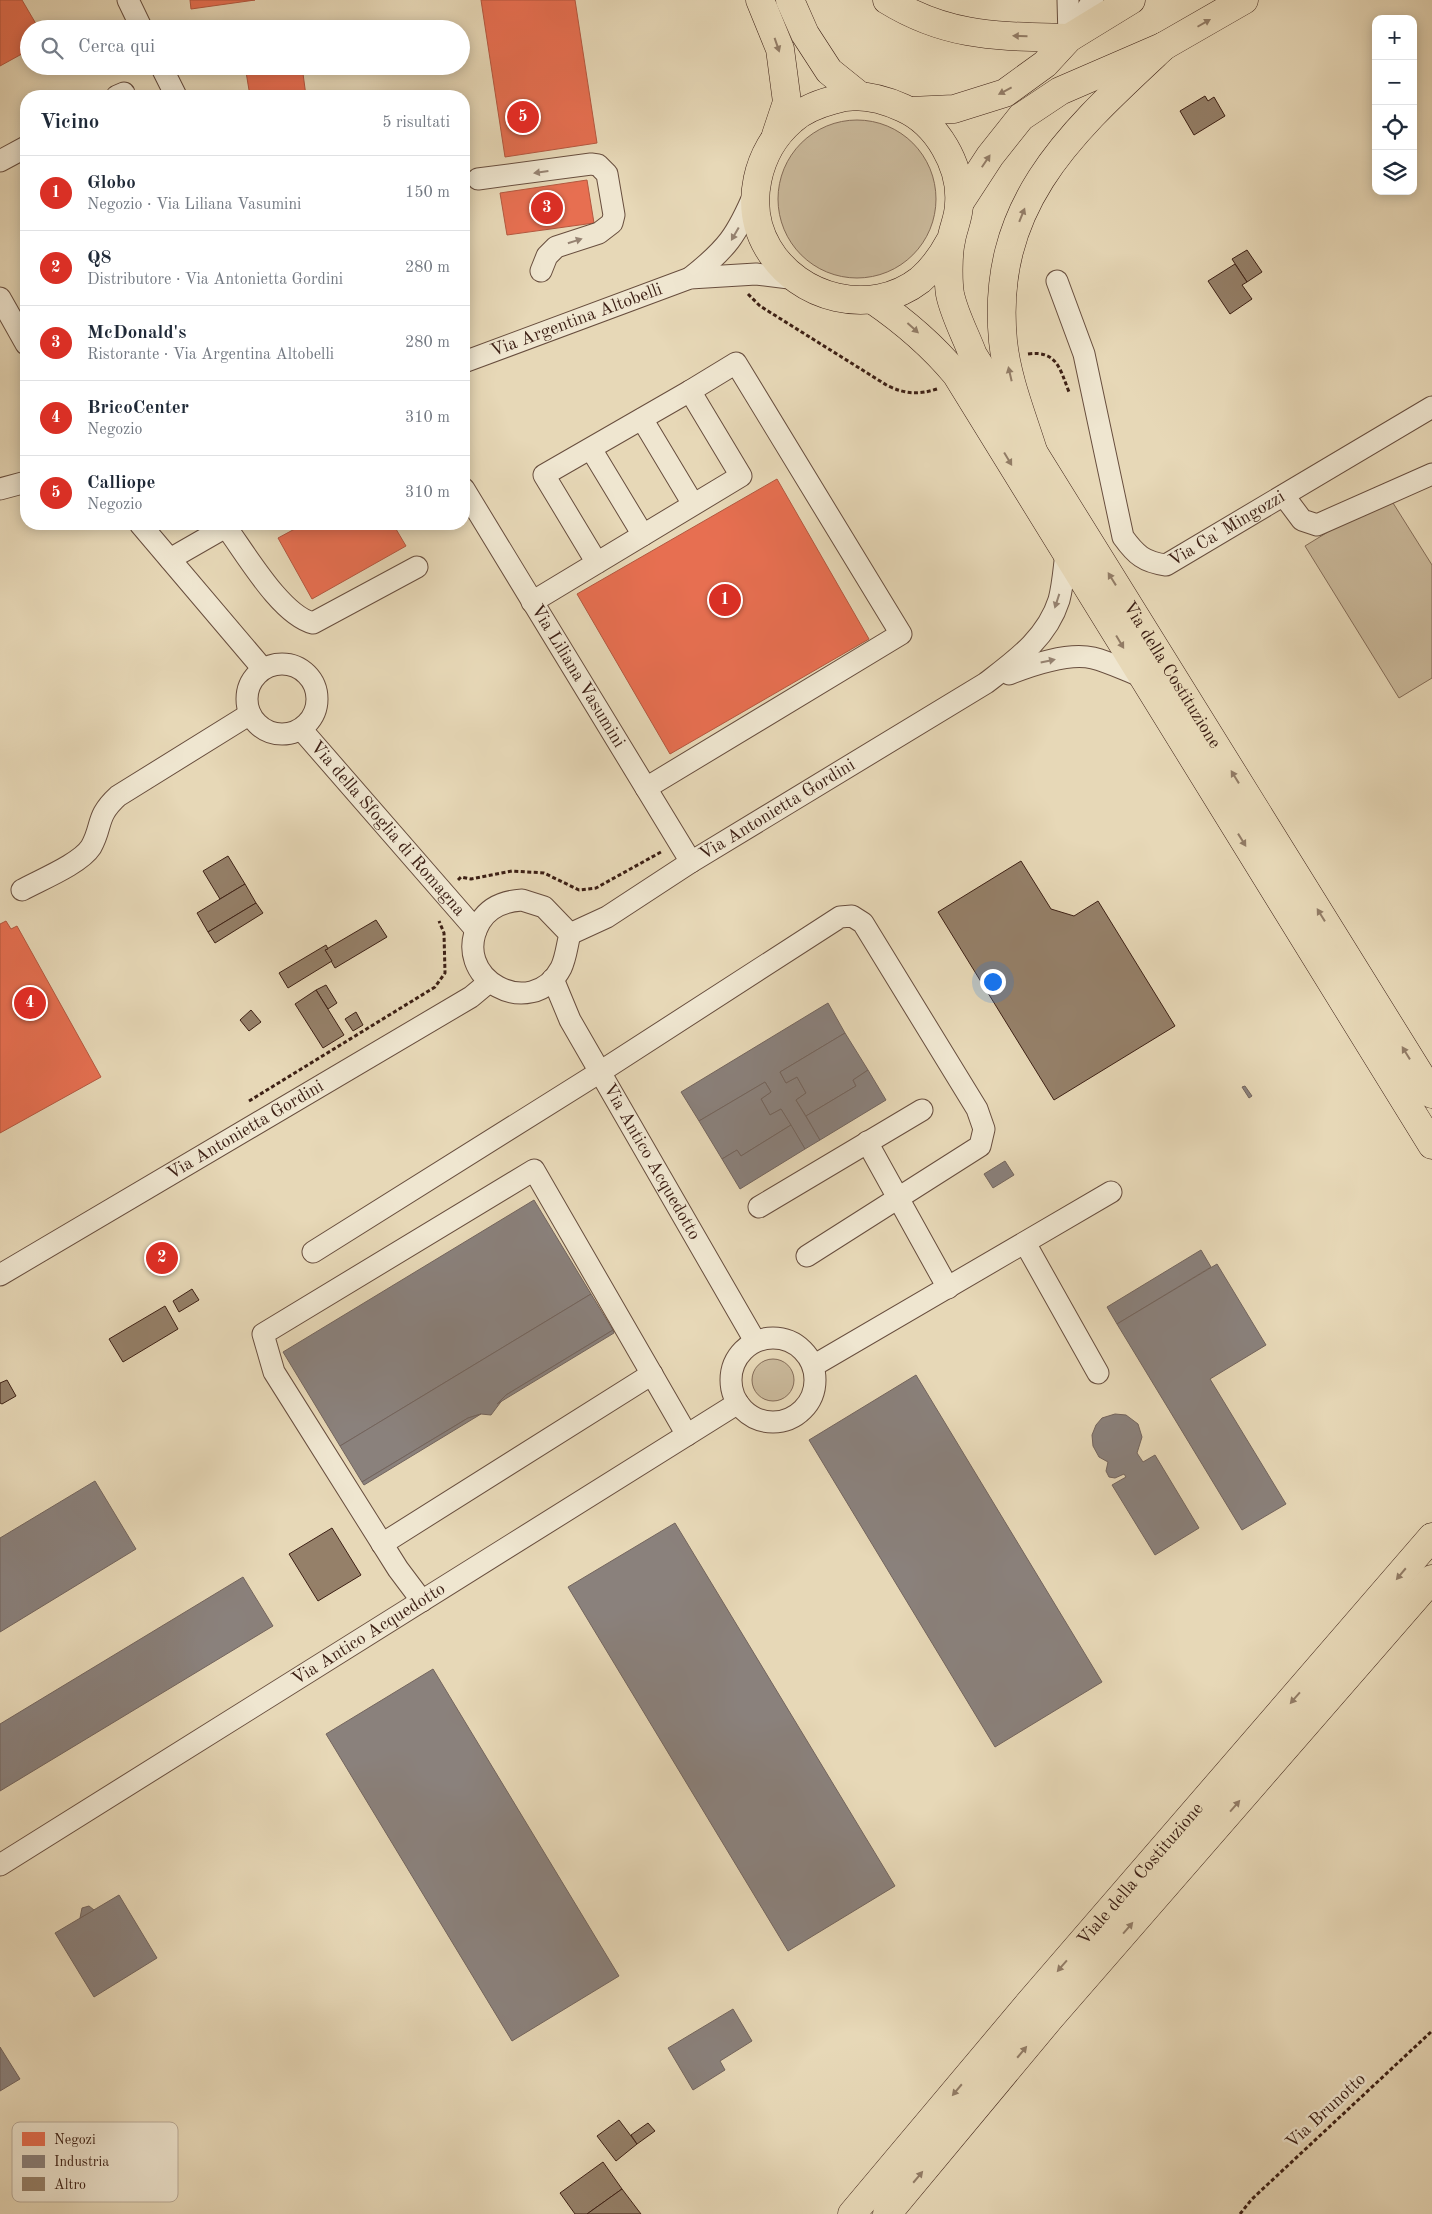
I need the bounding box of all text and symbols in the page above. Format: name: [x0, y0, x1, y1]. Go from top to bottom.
map controls: [1372, 15, 1417, 195]
button: +: [1372, 15, 1417, 60]
one-way arrow: [1197, 19, 1210, 28]
search box: [20, 20, 470, 75]
one-way arrow: [1012, 32, 1028, 40]
icon: search: [38, 34, 66, 62]
text: Cerca qui: [78, 38, 155, 57]
one-way arrow: [774, 38, 782, 53]
button: −: [1372, 60, 1417, 105]
one-way arrow: [998, 87, 1013, 95]
pin: 5: [507, 98, 539, 136]
button: locate: [1372, 105, 1417, 150]
text: Vicino: [40, 112, 99, 133]
text: 5 risultati: [382, 115, 450, 131]
button: layers: [1372, 150, 1417, 195]
one-way arrow: [981, 154, 991, 168]
one-way arrow: [533, 168, 549, 176]
text: Globo: [87, 174, 136, 193]
text: 1: [51, 185, 61, 201]
text: 150 m: [405, 185, 450, 201]
pin: 3: [531, 189, 563, 227]
text: Negozio · Via Liliana Vasumini: [87, 197, 301, 213]
one-way arrow: [1018, 207, 1026, 222]
one-way arrow: [730, 228, 739, 241]
one-way arrow: [568, 237, 583, 245]
text: Q8: [87, 249, 112, 268]
text: 2: [51, 260, 61, 276]
text: 280 m: [405, 260, 450, 276]
text: Distributore · Via Antonietta Gordini: [87, 272, 343, 288]
street label: Via Argentina Altobelli: [488, 280, 665, 360]
one-way arrow: [906, 322, 918, 334]
text: McDonald's: [87, 324, 186, 343]
text: 3: [51, 335, 61, 351]
text: 280 m: [405, 335, 450, 351]
text: Ristorante · Via Argentina Altobelli: [87, 347, 334, 363]
one-way arrow: [1006, 367, 1014, 382]
text: BricoCenter: [87, 399, 189, 418]
text: 4: [51, 410, 61, 426]
text: 310 m: [405, 410, 450, 426]
text: Negozio: [87, 422, 143, 438]
one-way arrow: [1003, 452, 1012, 465]
text: Calliope: [87, 474, 155, 493]
text: 5: [51, 485, 61, 501]
text: 310 m: [405, 485, 450, 501]
street label: Via Ca' Mingozzi: [1166, 488, 1288, 570]
text: Negozio: [87, 497, 143, 513]
one-way arrow: [1107, 573, 1117, 586]
pin: 1: [709, 581, 741, 619]
one-way arrow: [1053, 594, 1061, 609]
street label: Via della Costituzione: [1120, 598, 1224, 752]
street label: Via Liliana Vasumini: [528, 601, 628, 751]
one-way arrow: [1115, 636, 1124, 649]
one-way arrow: [1041, 657, 1056, 665]
street label: Via della Sfoglia di Romagna: [307, 738, 469, 920]
street label: Via Antonietta Gordini: [696, 756, 858, 864]
one-way arrow: [1230, 770, 1239, 783]
one-way arrow: [1237, 833, 1246, 846]
one-way arrow: [1316, 908, 1325, 921]
your location: [980, 969, 1006, 995]
pin: 4: [14, 984, 46, 1022]
one-way arrow: [1402, 1046, 1411, 1059]
street label: Via Antonietta Gordini: [164, 1077, 327, 1183]
street label: Via Antico Acquedotto: [600, 1081, 704, 1243]
pin: 2: [146, 1239, 178, 1277]
one-way arrow: [1395, 1568, 1406, 1581]
street label: Via Antico Acquedotto: [289, 1580, 449, 1689]
one-way arrow: [1289, 1691, 1300, 1704]
street label: Viale della Costituzione: [1074, 1799, 1207, 1949]
one-way arrow: [1229, 1799, 1240, 1812]
one-way arrow: [1122, 1923, 1134, 1935]
one-way arrow: [1056, 1959, 1068, 1971]
one-way arrow: [1017, 2045, 1028, 2058]
street label: Via Brunotto: [1283, 2070, 1369, 2152]
one-way arrow: [951, 2083, 962, 2096]
legend: [12, 2122, 178, 2202]
text: Negozi: [54, 2133, 96, 2147]
text: Industria: [54, 2155, 109, 2169]
one-way arrow: [913, 2170, 924, 2183]
text: Altro: [54, 2178, 86, 2192]

